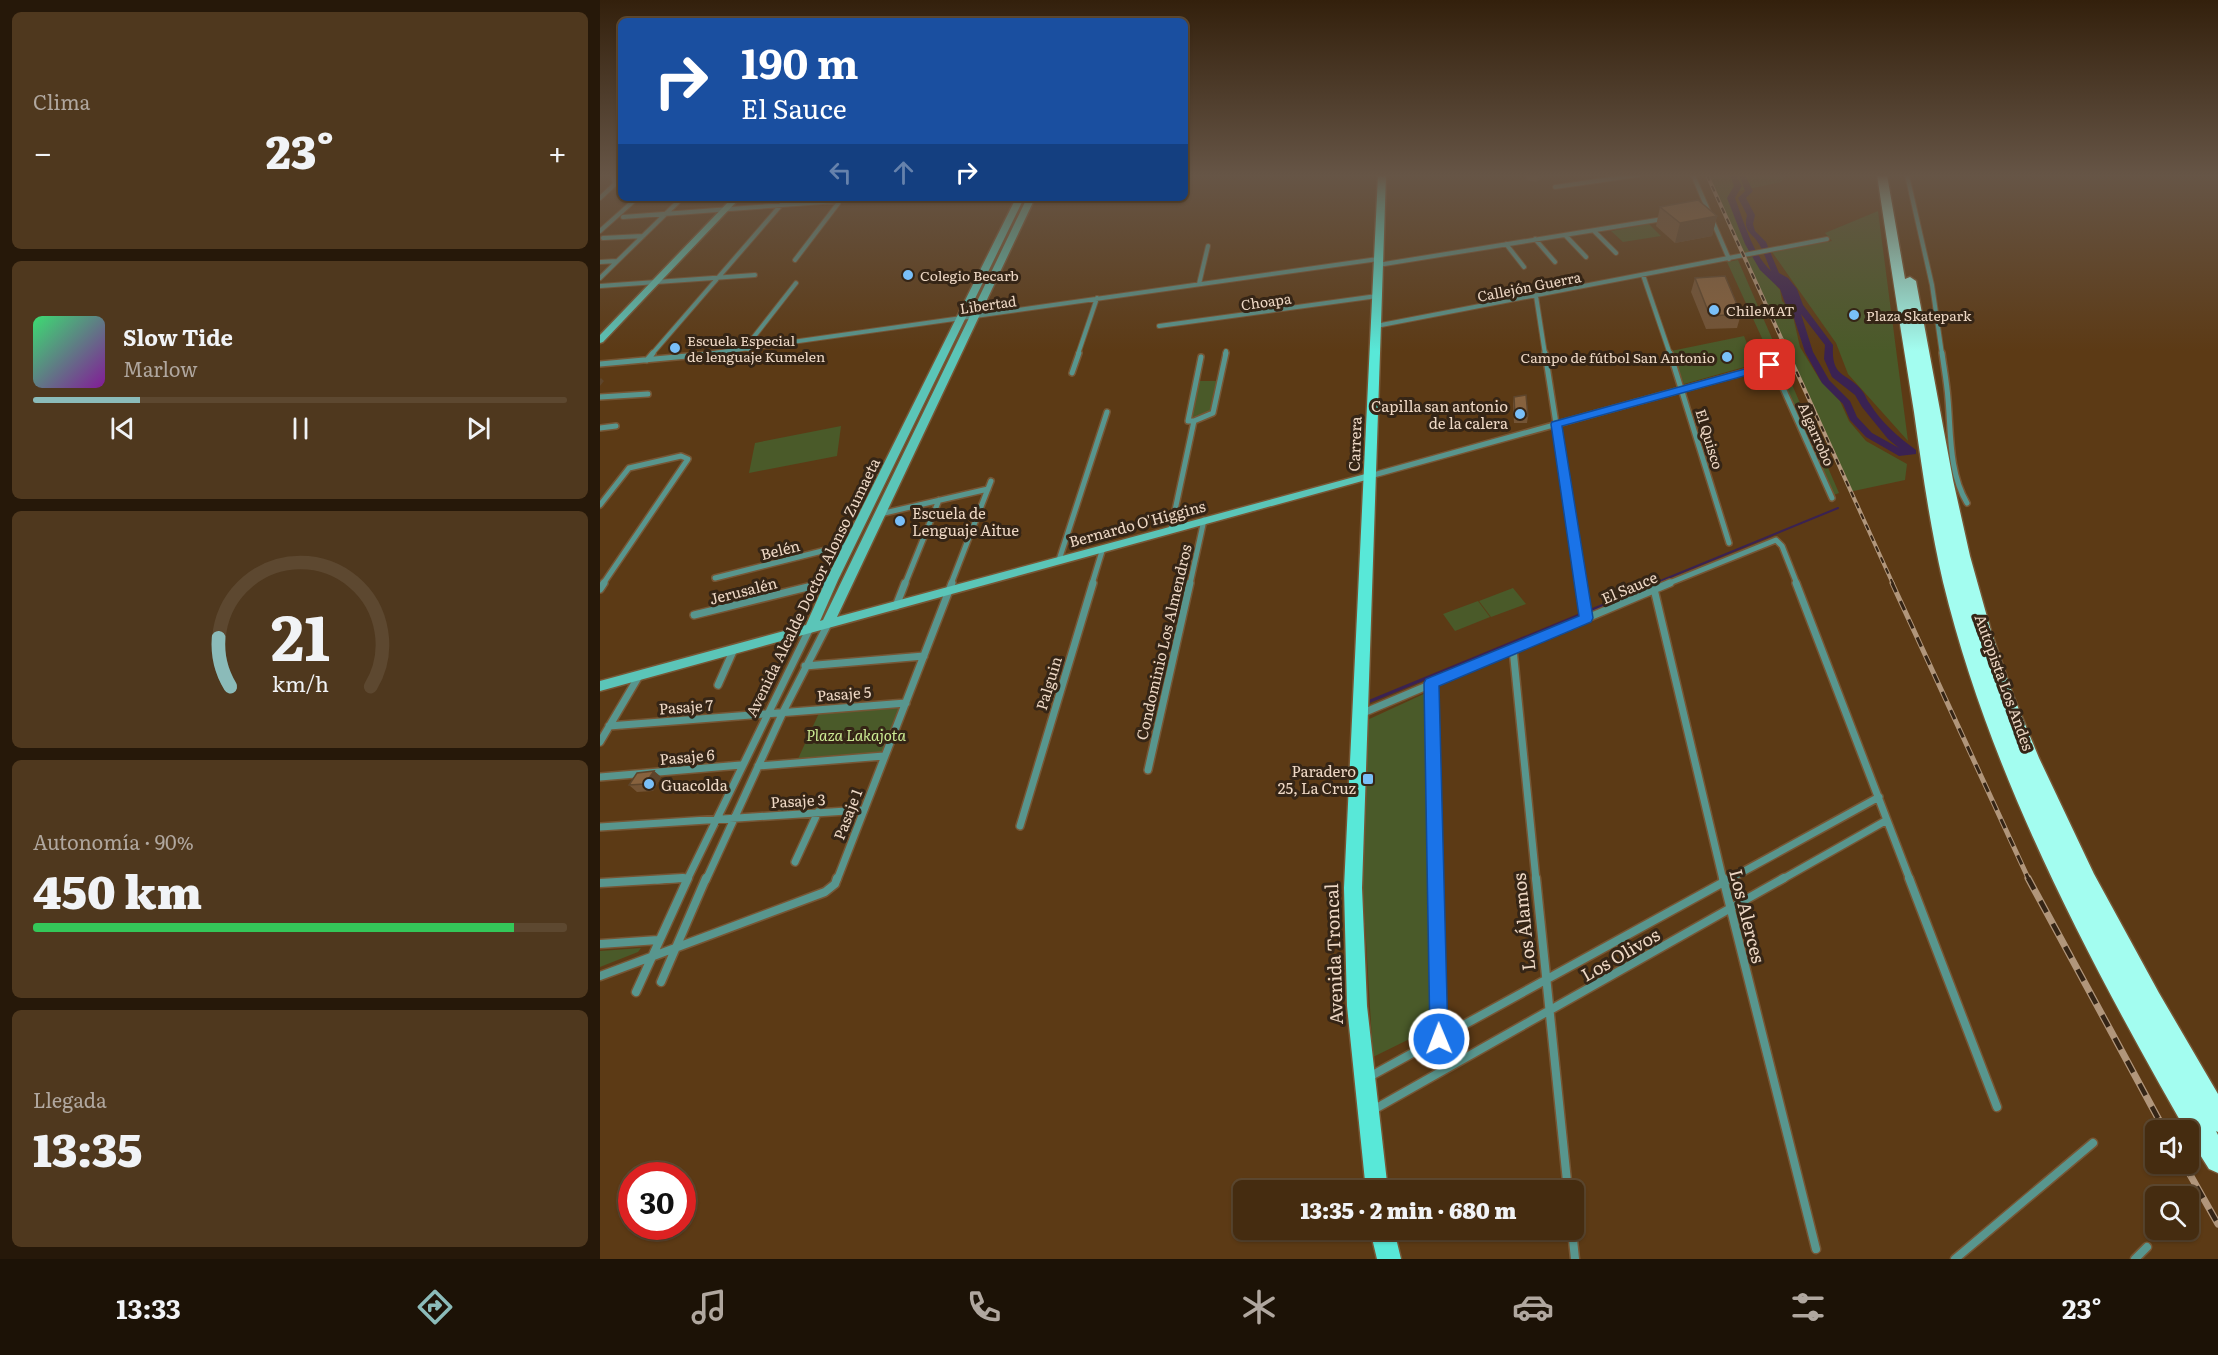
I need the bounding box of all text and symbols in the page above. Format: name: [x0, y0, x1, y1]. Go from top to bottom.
text: 190 m: [741, 30, 859, 92]
icon: right: [642, 42, 720, 120]
text: Clima: [33, 86, 90, 116]
text: El Sauce: [741, 87, 847, 127]
text: 23°: [266, 116, 334, 183]
text: −: [33, 126, 52, 175]
text: +: [548, 126, 567, 175]
icon: left: [824, 156, 857, 189]
icon: ahead: [887, 156, 920, 189]
icon: right: [950, 156, 983, 189]
place label: Colegio Becarb: [920, 265, 1019, 285]
street label: Callejón Guerra: [1475, 266, 1583, 306]
marker: Colegio Becarb: [901, 268, 915, 282]
street label: Choapa: [1240, 288, 1293, 314]
street label: Libertad: [958, 290, 1018, 318]
place label: ChileMAT: [1726, 300, 1795, 320]
marker: ChileMAT: [1707, 303, 1721, 317]
place label: Plaza Skatepark: [1866, 305, 1972, 325]
marker: Plaza Skatepark: [1847, 308, 1861, 322]
text: Slow Tide: [123, 320, 233, 353]
place label: Escuela Especial de lenguaje Kumelen: [687, 330, 825, 366]
pin: [1744, 339, 1795, 390]
marker: Escuela Especial de lenguaje Kumelen: [668, 341, 682, 355]
place label: Campo de fútbol San Antonio: [1520, 347, 1715, 367]
icon: arrive: [1753, 348, 1786, 381]
marker: Campo de fútbol San Antonio: [1720, 350, 1734, 364]
text: Marlow: [123, 353, 198, 383]
place label: Capilla san antonio de la calera: [1371, 394, 1509, 434]
street label: Algarrobo: [1794, 399, 1840, 469]
street label: El Quisco: [1691, 406, 1729, 472]
marker: Capilla san antonio de la calera: [1513, 407, 1527, 421]
icon: previous: [106, 412, 139, 445]
icon: pause: [284, 412, 317, 445]
icon: next: [462, 412, 495, 445]
street label: Carrera: [1342, 415, 1366, 472]
street label: Avenida Alcalde Doctor Alonso Zumaeta: [739, 453, 885, 720]
street label: Bernardo O'Higgins: [1066, 494, 1208, 552]
place label: Escuela de Lenguaje Aitue: [912, 501, 1019, 541]
marker: Escuela de Lenguaje Aitue: [893, 514, 907, 528]
street label: Belén: [758, 533, 802, 565]
street label: Condominio Los Almendros: [1129, 542, 1197, 742]
street label: El Sauce: [1597, 565, 1661, 609]
street label: Jerusalén: [707, 570, 779, 610]
text: 21: [270, 588, 330, 680]
street label: Autopista Los Andes: [1970, 610, 2040, 754]
street label: Palguin: [1029, 653, 1067, 713]
text: km/h: [271, 667, 329, 699]
street label: Pasaje 5: [816, 680, 872, 706]
street label: Pasaje 7: [658, 693, 714, 719]
park label: Plaza Lakajota: [806, 723, 906, 746]
street label: Pasaje 6: [659, 742, 715, 770]
place label: Paradero 25, La Cruz: [1278, 759, 1356, 799]
marker: Paradero 25, La Cruz: [1361, 772, 1375, 786]
place label: Guacolda: [661, 773, 729, 796]
marker: Guacolda: [642, 777, 656, 791]
street label: Pasaje 1: [827, 785, 867, 843]
street label: Pasaje 3: [770, 787, 826, 813]
text: Autonomía · 90%: [33, 826, 194, 856]
text: 450 km: [33, 856, 202, 923]
street label: Los Alerces: [1723, 866, 1773, 966]
street label: Los Álamos: [1504, 872, 1542, 972]
street label: Avenida Troncal: [1317, 883, 1349, 1025]
street label: Los Olivos: [1576, 921, 1664, 987]
position arrow: [1407, 1007, 1471, 1071]
text: Llegada: [33, 1084, 107, 1114]
text: 13:35: [33, 1114, 143, 1181]
map controls: [2145, 1120, 2199, 1240]
button: sound: [2145, 1120, 2199, 1174]
speed limit sign: 30: [618, 1162, 696, 1240]
button: search: [2145, 1186, 2199, 1240]
text: 13:35 · 2 min · 680 m: [1300, 1193, 1517, 1226]
icon: directions: [414, 1286, 456, 1328]
icon: music: [688, 1286, 730, 1328]
icon: phone: [963, 1286, 1005, 1328]
icon: climate: [1238, 1286, 1280, 1328]
icon: car: [1512, 1286, 1554, 1328]
icon: filters: [1787, 1286, 1829, 1328]
text: 13:33: [116, 1287, 181, 1327]
text: 23°: [2062, 1287, 2102, 1327]

